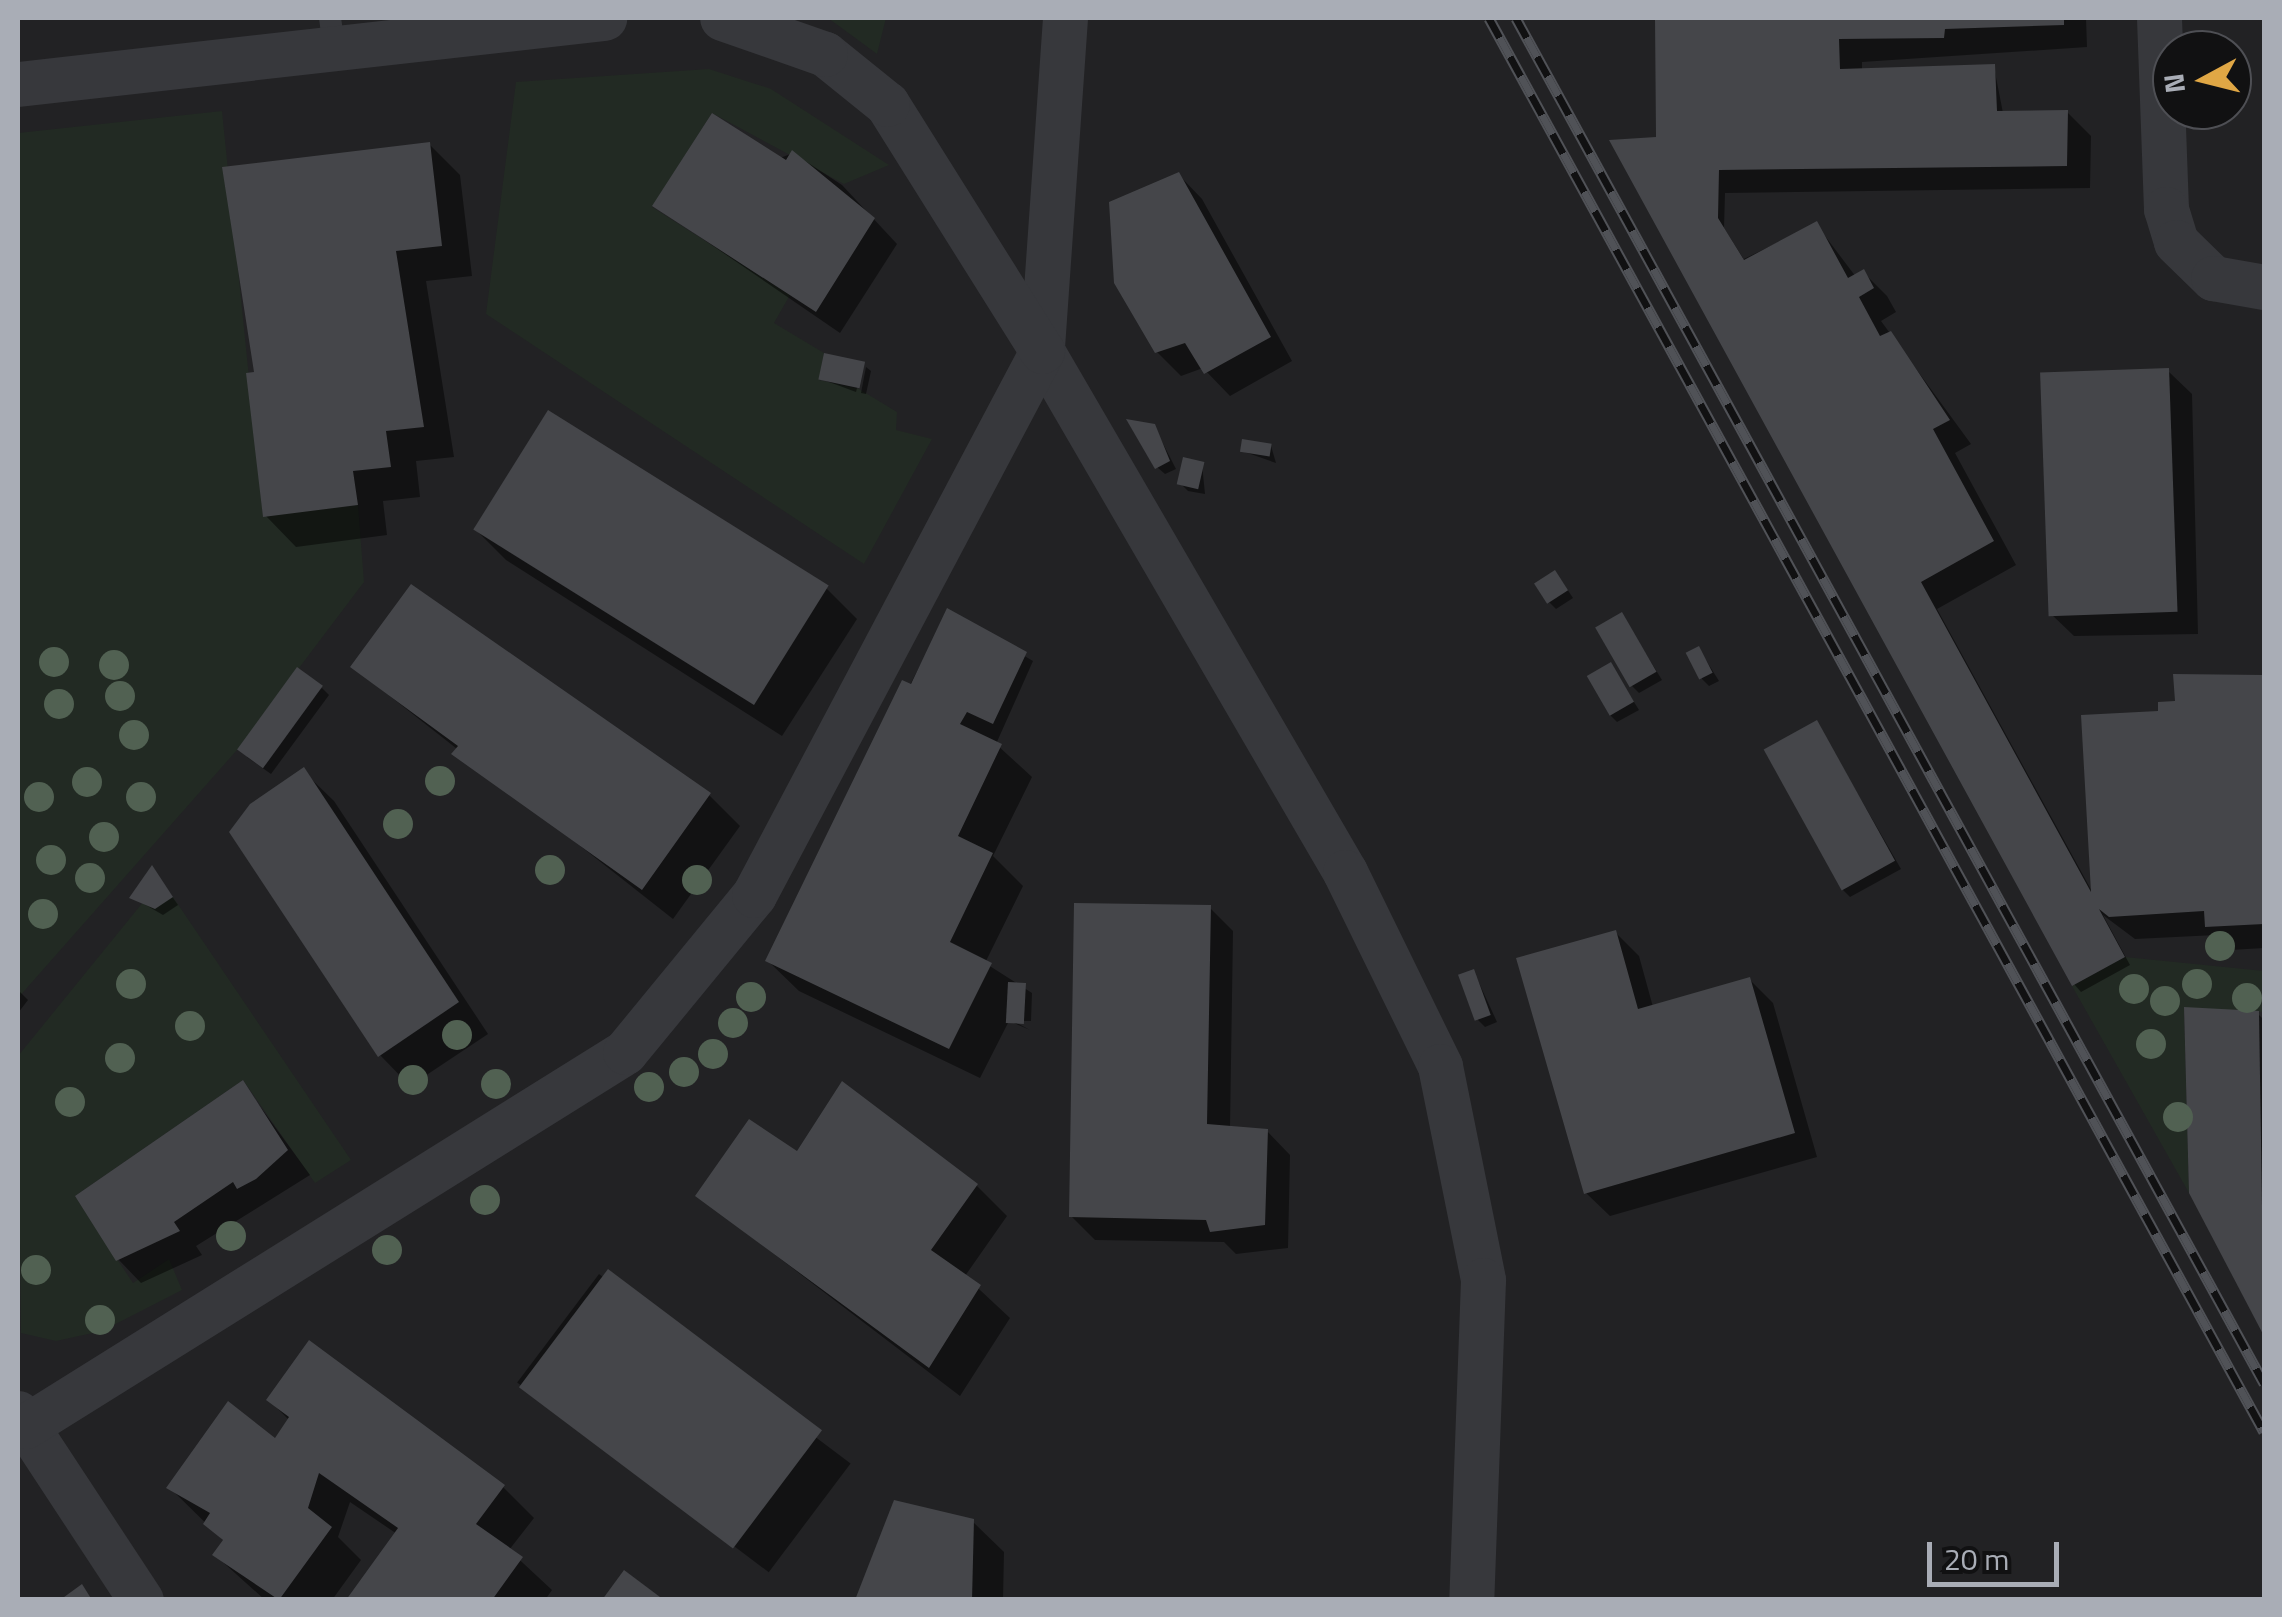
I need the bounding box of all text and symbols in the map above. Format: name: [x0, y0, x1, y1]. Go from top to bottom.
north arrow: [2152, 30, 2252, 130]
text: N: [2151, 71, 2196, 96]
scale bar: [1932, 1522, 2064, 1584]
text: 20 m: [1944, 1536, 2009, 1582]

